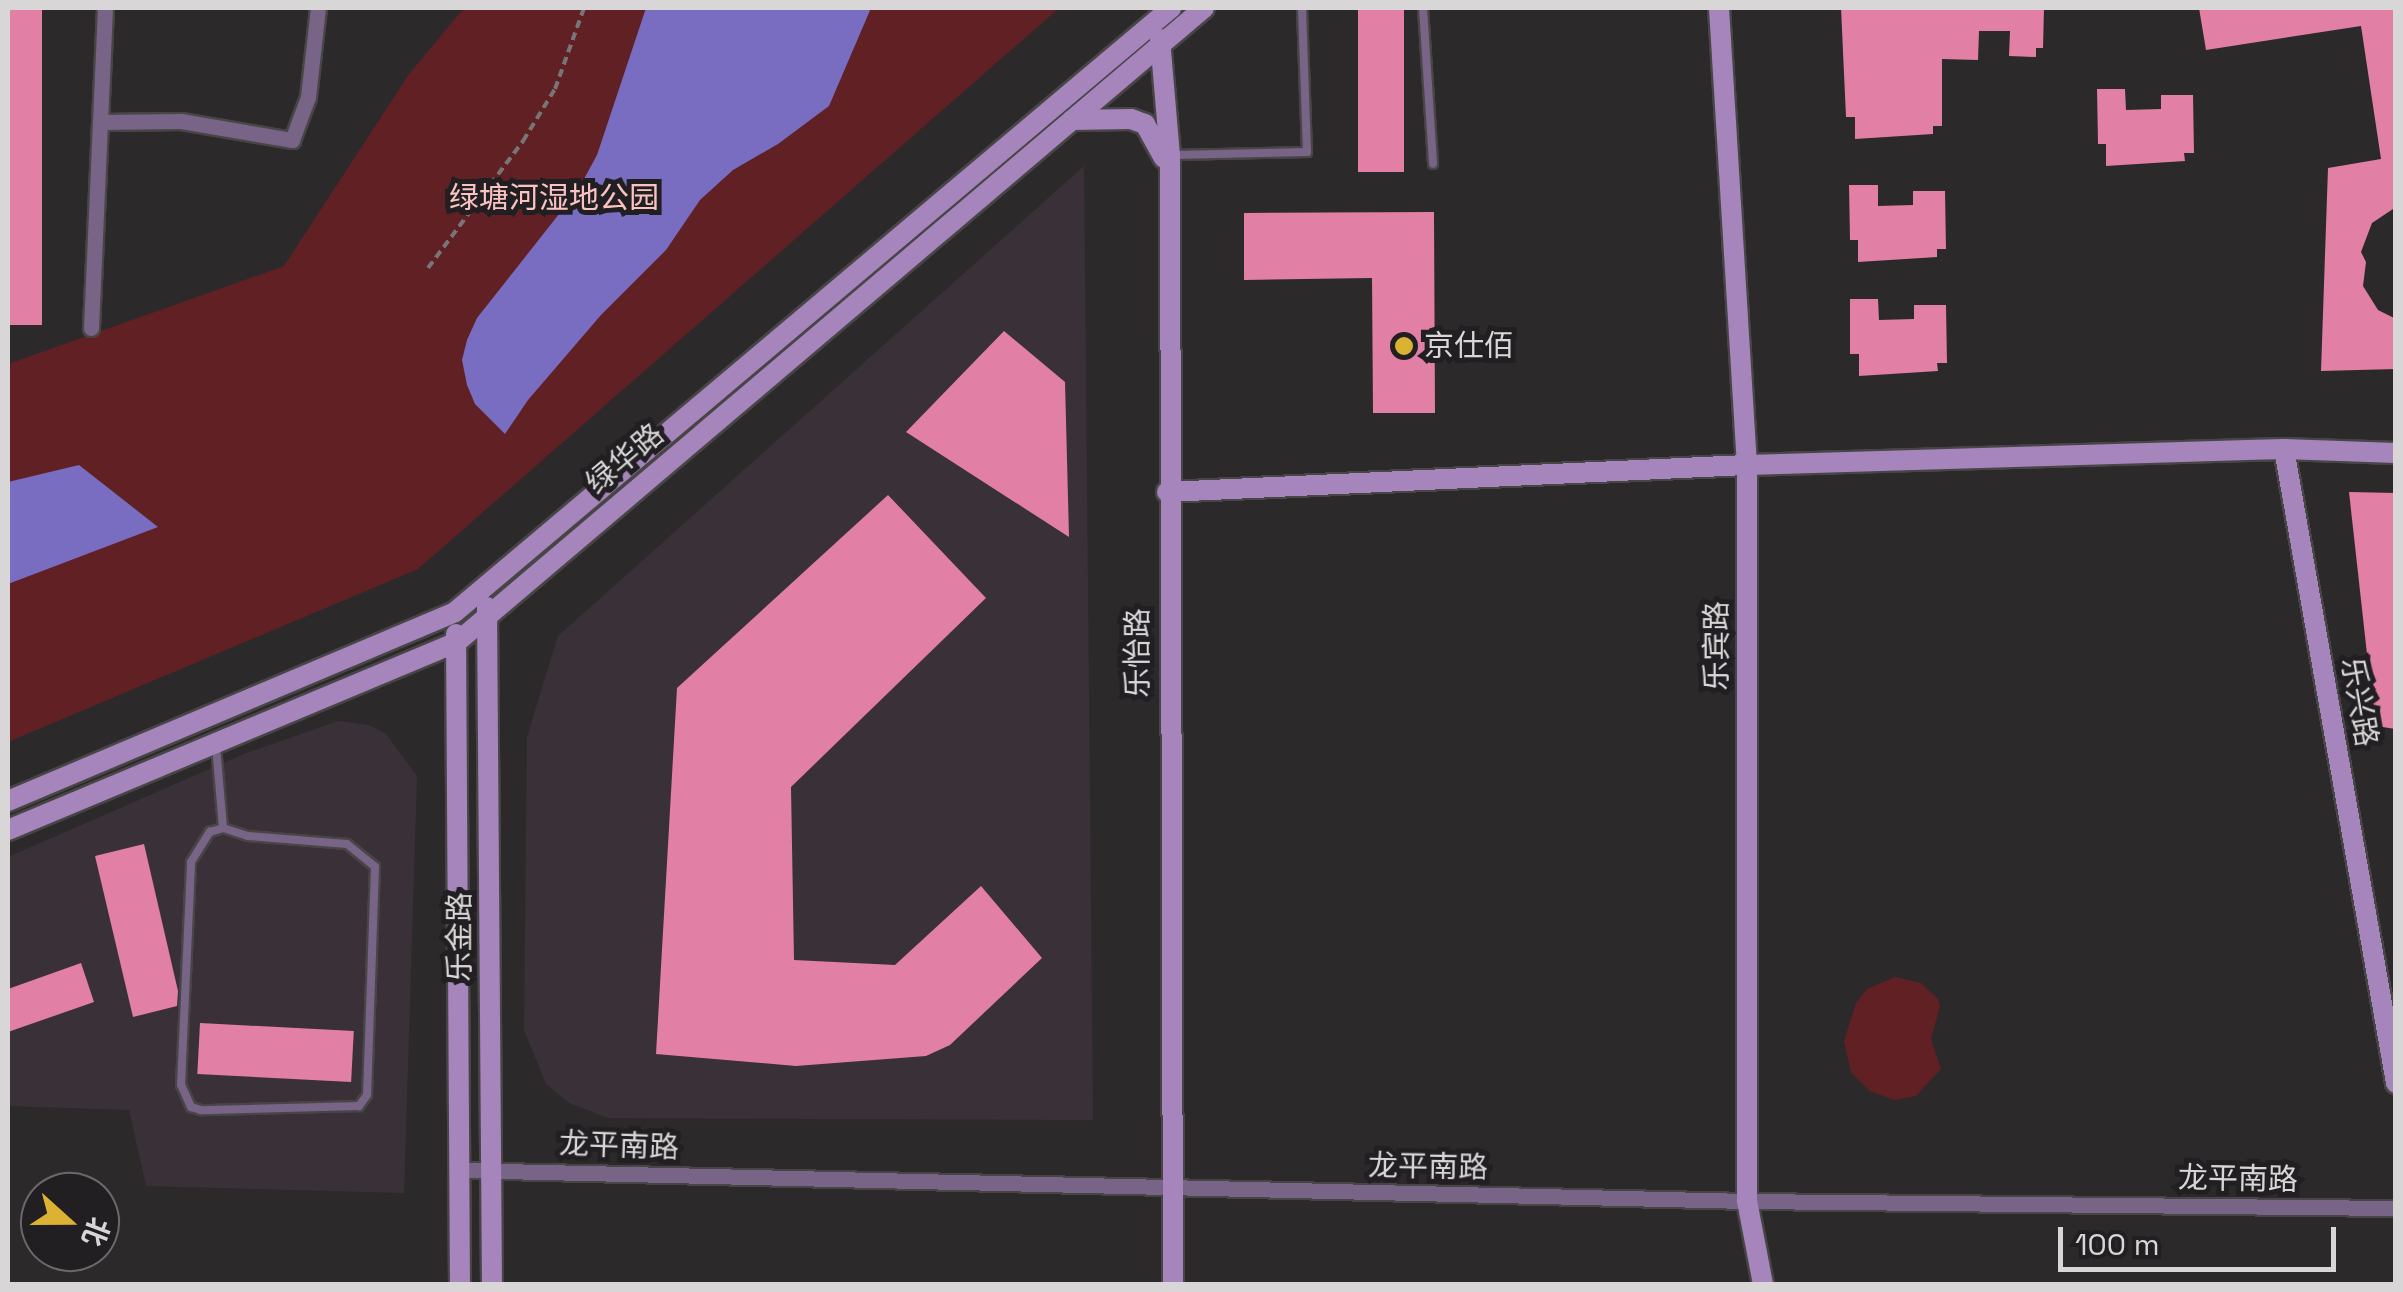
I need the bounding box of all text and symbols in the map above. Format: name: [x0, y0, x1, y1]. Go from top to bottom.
park label: 绿塘河湿地公园: [449, 180, 659, 216]
place label: 京仕佰: [1424, 328, 1514, 364]
marker: 京仕佰: [1393, 335, 1415, 357]
street label: 绿华路: [579, 416, 671, 502]
street label: 乐宾路: [1699, 601, 1735, 691]
street label: 乐怡路: [1120, 608, 1156, 698]
street label: 乐兴路: [2333, 655, 2385, 749]
street label: 乐金路: [442, 892, 478, 982]
street label: 龙平南路: [558, 1126, 680, 1166]
street label: 龙平南路: [1368, 1148, 1488, 1186]
street label: 龙平南路: [2178, 1160, 2298, 1198]
north arrow: [20, 1172, 120, 1272]
scale bar: [2063, 1207, 2340, 1269]
text: 北: [74, 1212, 118, 1252]
text: 100 m: [2075, 1225, 2160, 1264]

